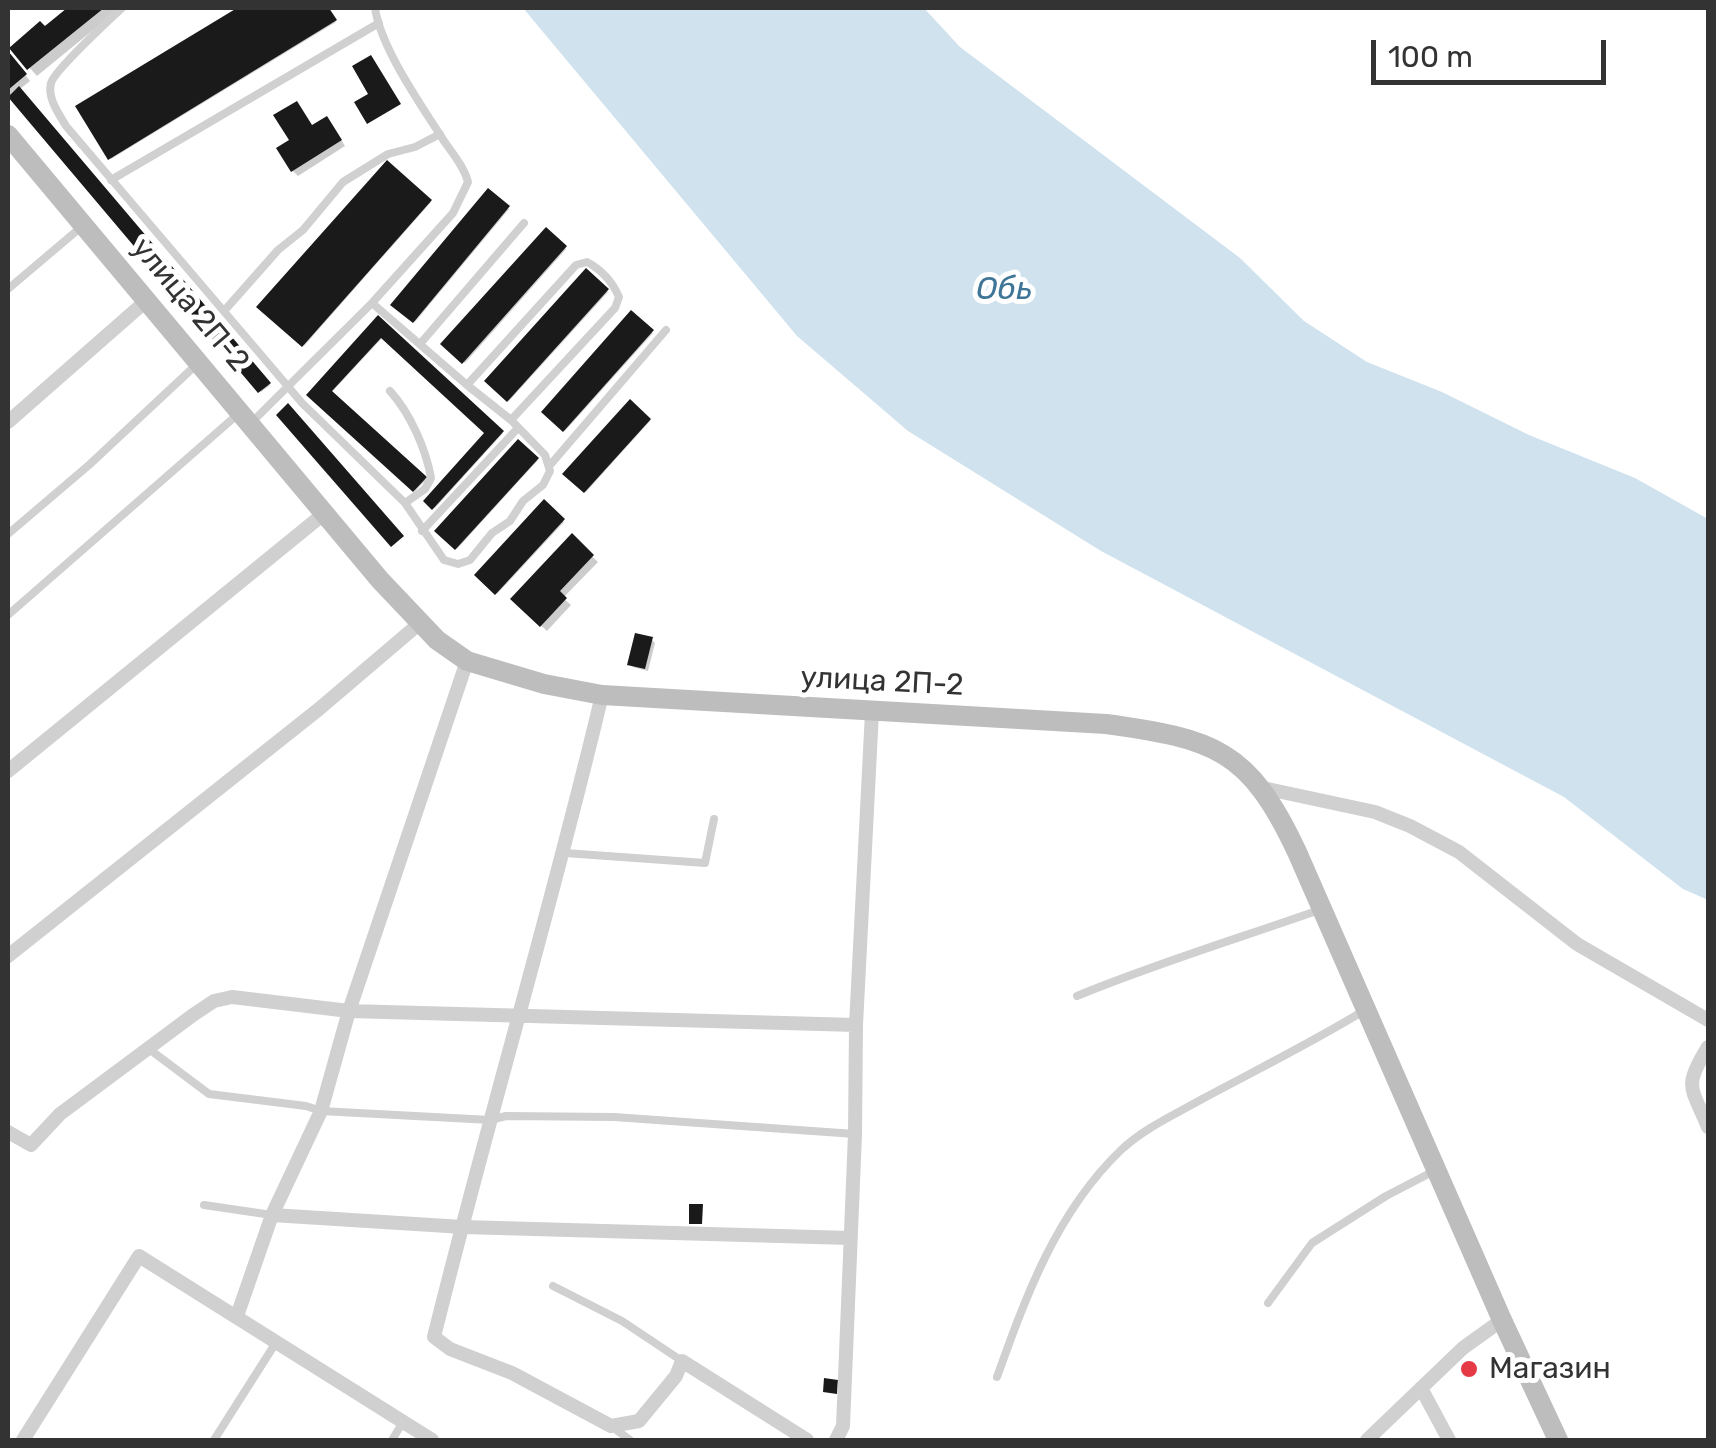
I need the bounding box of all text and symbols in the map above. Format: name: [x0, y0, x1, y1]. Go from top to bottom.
scale bar: [1376, 20, 1611, 82]
text: 100 m: [1388, 39, 1473, 75]
street label: улица 2П-2: [124, 231, 256, 379]
water label: Обь: [976, 271, 1032, 309]
street label: улица 2П-2: [799, 660, 965, 704]
place label: Магазин: [1489, 1351, 1611, 1387]
marker: Магазин: [1458, 1358, 1480, 1380]

